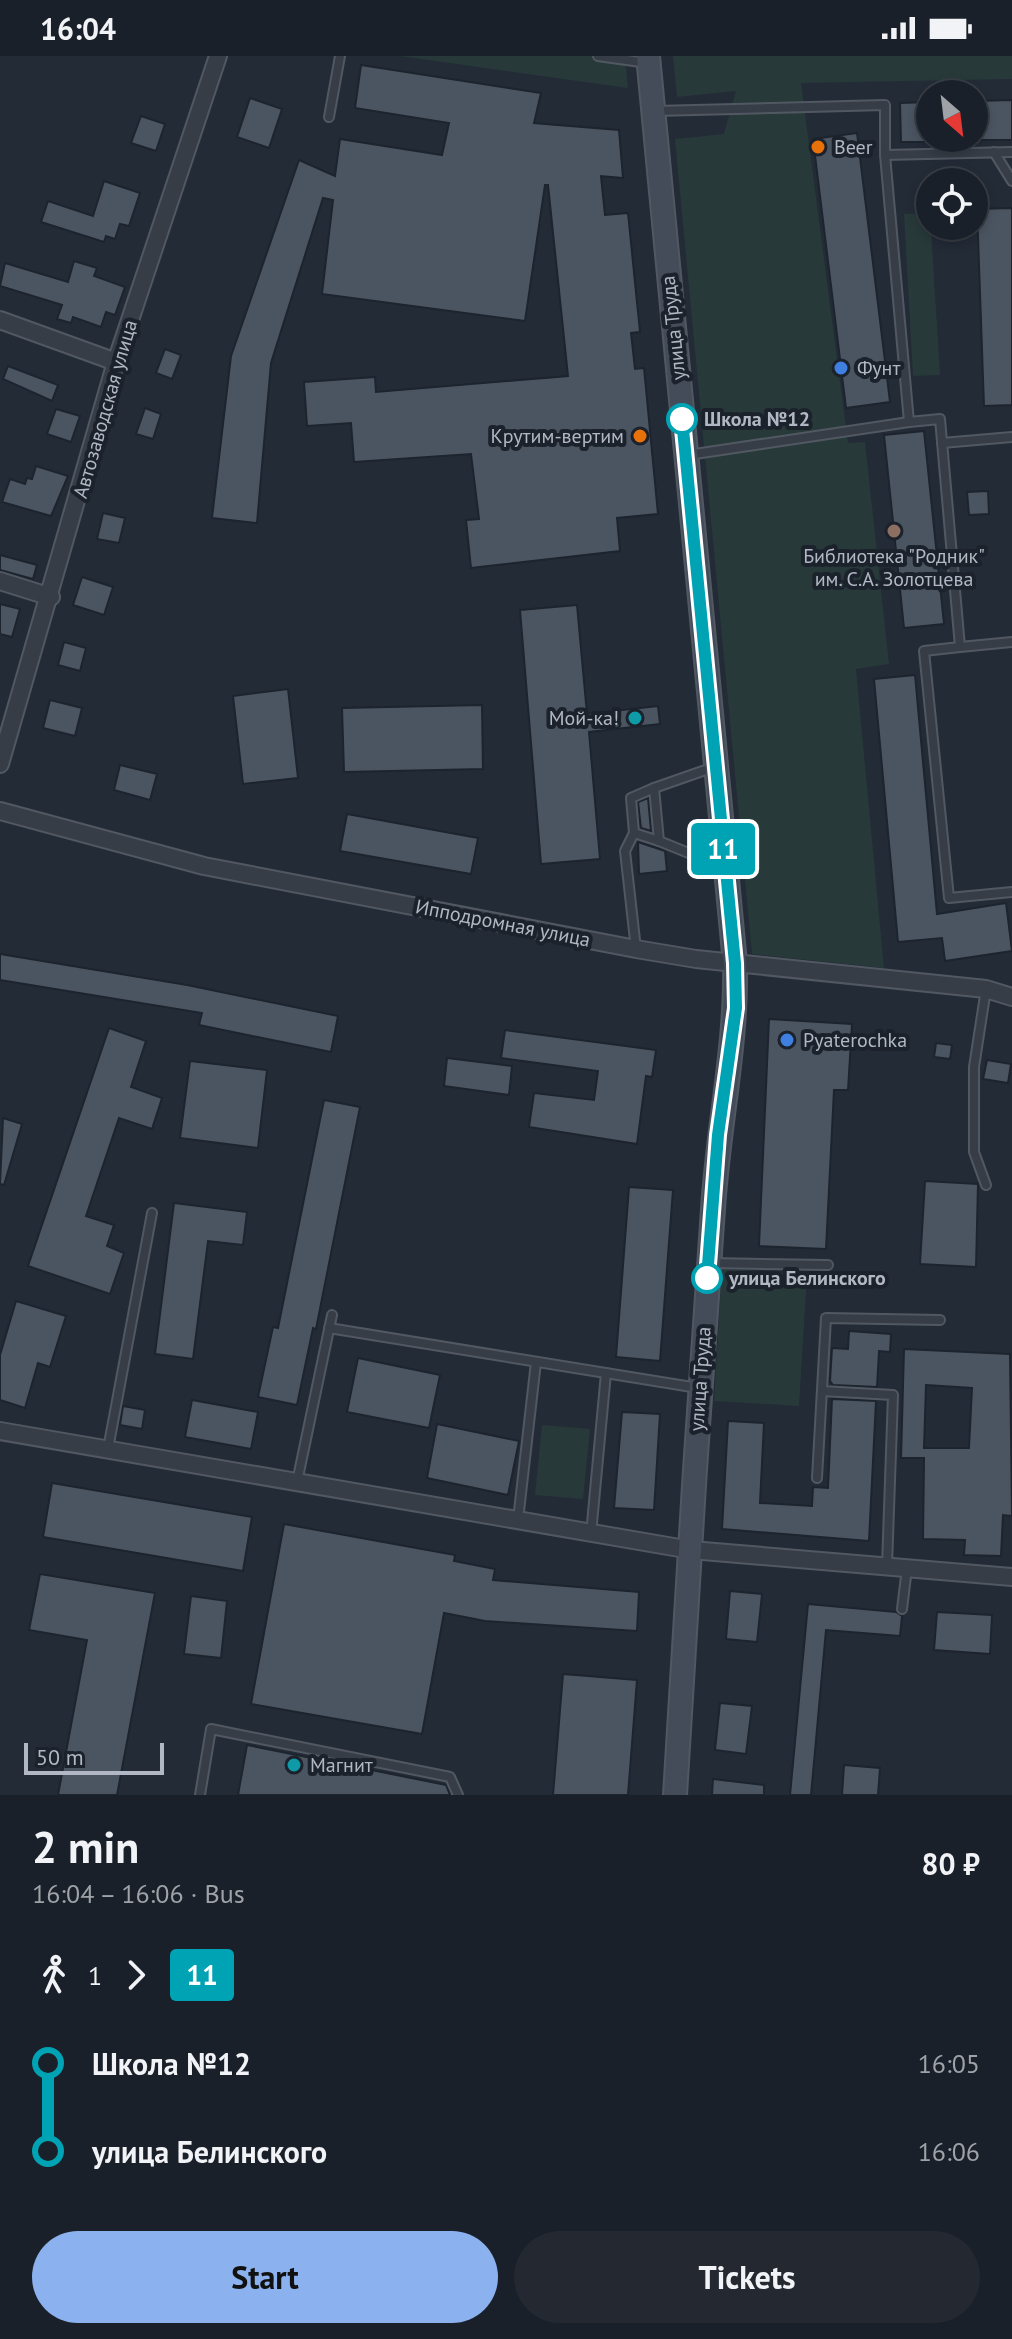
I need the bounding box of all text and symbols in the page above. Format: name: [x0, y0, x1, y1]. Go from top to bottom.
text: 16:04: [40, 9, 116, 48]
north arrow: [916, 80, 988, 152]
map controls: [916, 80, 988, 240]
place label: Beer: [834, 134, 873, 160]
marker: Beer: [809, 138, 827, 156]
button: locate: [916, 168, 988, 240]
street label: улица Труда: [655, 274, 691, 382]
street label: Автозаводская улица: [67, 317, 143, 501]
place label: Фунт: [857, 355, 900, 381]
marker: Фунт: [832, 359, 850, 377]
marker: Школа №12: [667, 404, 697, 434]
place label: Школа №12: [704, 406, 810, 432]
place label: Крутим-вертим: [491, 423, 624, 449]
marker: Крутим-вертим: [631, 427, 649, 445]
marker: Библиотека "Родник" им. С.А. Золотцева: [885, 522, 903, 540]
place label: Библиотека "Родник" им. С.А. Золотцева: [803, 543, 985, 592]
place label: Мой-ка!: [549, 705, 619, 731]
marker: Мой-ка!: [626, 709, 644, 727]
line badge: 11: [687, 823, 759, 875]
text: 11: [707, 830, 739, 867]
street label: Ипподромная улица: [413, 893, 593, 953]
place label: Pyaterochka: [803, 1027, 907, 1053]
marker: Pyaterochka: [778, 1031, 796, 1049]
marker: улица Белинского: [692, 1263, 722, 1293]
place label: улица Белинского: [728, 1265, 886, 1291]
street label: улица Труда: [683, 1326, 717, 1432]
scale bar: [24, 1739, 164, 1775]
text: 50 m: [36, 1743, 84, 1771]
place label: Магнит: [310, 1752, 373, 1778]
marker: Магнит: [285, 1756, 303, 1774]
text: 2 min: [32, 1818, 139, 1875]
text: 80 ₽: [921, 1844, 980, 1883]
text: 16:04 – 16:06 · Bus: [32, 1877, 245, 1910]
icon: walk: [32, 1953, 76, 1997]
icon: forward: [114, 1953, 158, 1997]
text: 11: [186, 1956, 218, 1993]
text: 1: [88, 1959, 102, 1992]
text: Школа №12: [92, 2044, 251, 2083]
text: 16:05: [918, 2047, 980, 2080]
text: улица Белинского: [92, 2132, 327, 2171]
text: 16:06: [918, 2135, 980, 2168]
button: Start: [32, 2231, 498, 2323]
button: Tickets: [514, 2231, 980, 2323]

